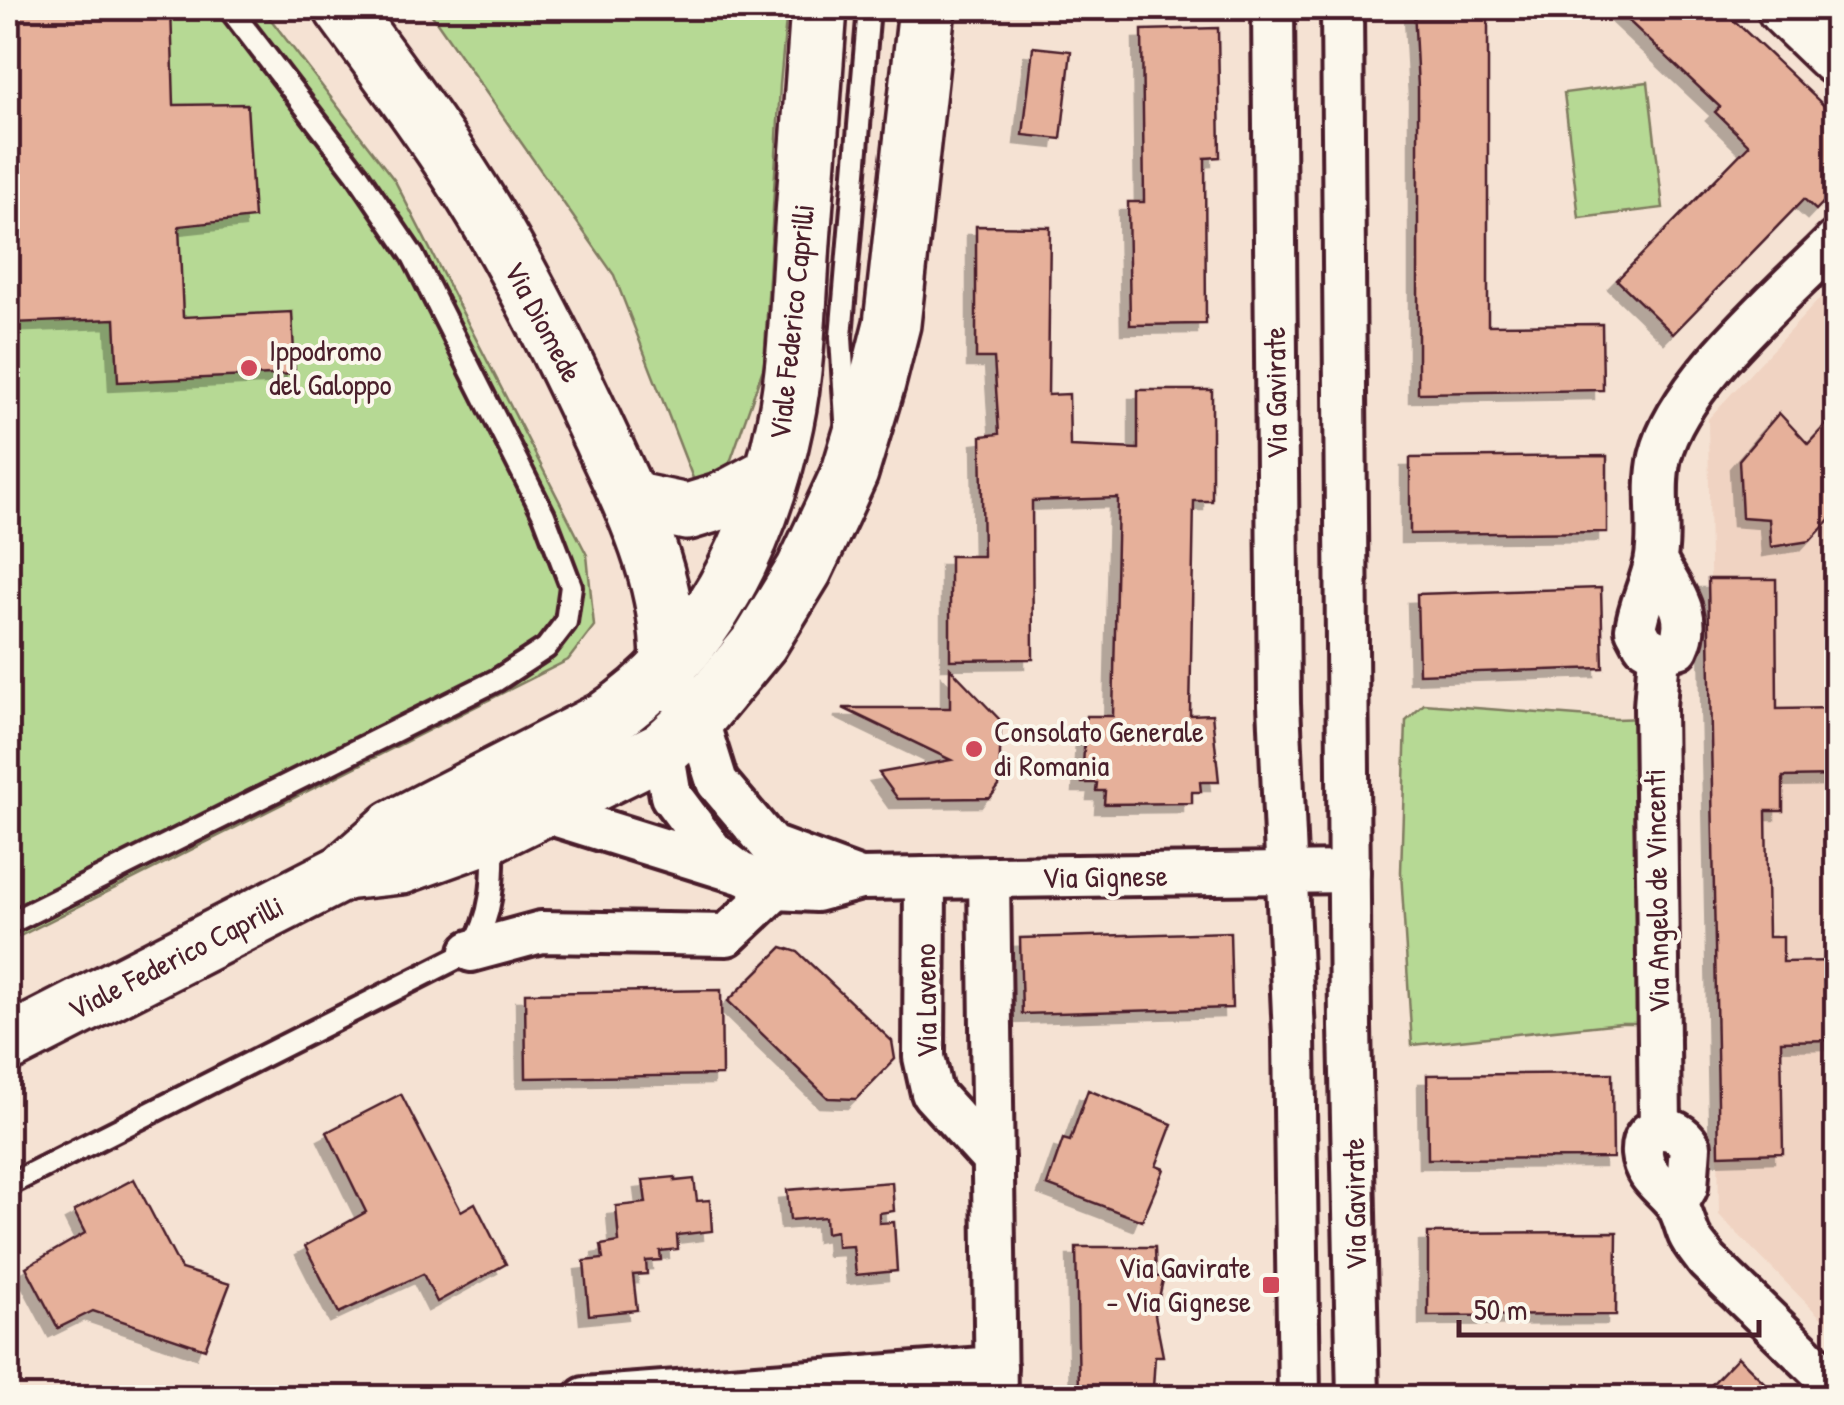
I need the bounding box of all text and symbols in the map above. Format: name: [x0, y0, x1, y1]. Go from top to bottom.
street label: Viale Federico Caprilli: [759, 202, 823, 442]
street label: Via Diomede: [495, 254, 592, 389]
street label: Via Gavirate: [1254, 326, 1296, 460]
place label: Ippodromo del Galoppo: [269, 330, 392, 404]
marker: Ippodromo del Galoppo: [238, 357, 260, 379]
place label: Consolato Generale di Romania: [994, 711, 1204, 785]
marker: Consolato Generale di Romania: [963, 738, 985, 760]
street label: Via Angelo de Vincenti: [1634, 768, 1678, 1014]
street label: Via Gignese: [1042, 855, 1168, 897]
street label: Viale Federico Caprilli: [61, 886, 290, 1029]
street label: Via Laveno: [904, 943, 946, 1059]
street label: Via Gavirate: [1333, 1137, 1375, 1271]
place label: Via Gavirate - Via Gignese: [1106, 1247, 1251, 1321]
marker: Via Gavirate - Via Gignese: [1260, 1274, 1282, 1296]
scale bar: [1459, 1275, 1759, 1337]
text: 50 m: [1474, 1289, 1527, 1329]

